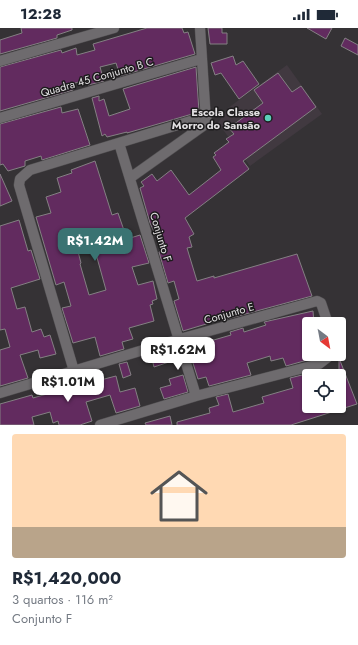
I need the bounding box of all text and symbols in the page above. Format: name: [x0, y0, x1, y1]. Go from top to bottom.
text: 12:28: [20, 3, 62, 25]
street label: Quadra 45 Conjunto B C: [39, 53, 155, 101]
place label: Escola Classe Morro do Sansão: [172, 104, 261, 133]
marker: Escola Classe Morro do Sansão: [263, 113, 273, 123]
street label: Conjunto F: [146, 210, 176, 264]
pin: R$1.42M: [58, 228, 132, 262]
text: R$1.42M: [67, 231, 123, 250]
street label: Conjunto E: [202, 298, 256, 328]
north arrow: [302, 317, 346, 361]
map controls: [302, 317, 346, 413]
pin: R$1.62M: [141, 337, 215, 371]
text: R$1.62M: [150, 340, 206, 359]
pin: R$1.01M: [31, 369, 105, 403]
button: locate: [302, 369, 346, 413]
text: R$1.01M: [41, 372, 95, 391]
icon: home: [143, 460, 215, 532]
text: R$1,420,000: [12, 566, 121, 590]
text: 3 quartos · 116 m²: [12, 590, 113, 609]
text: Conjunto F: [12, 609, 72, 628]

